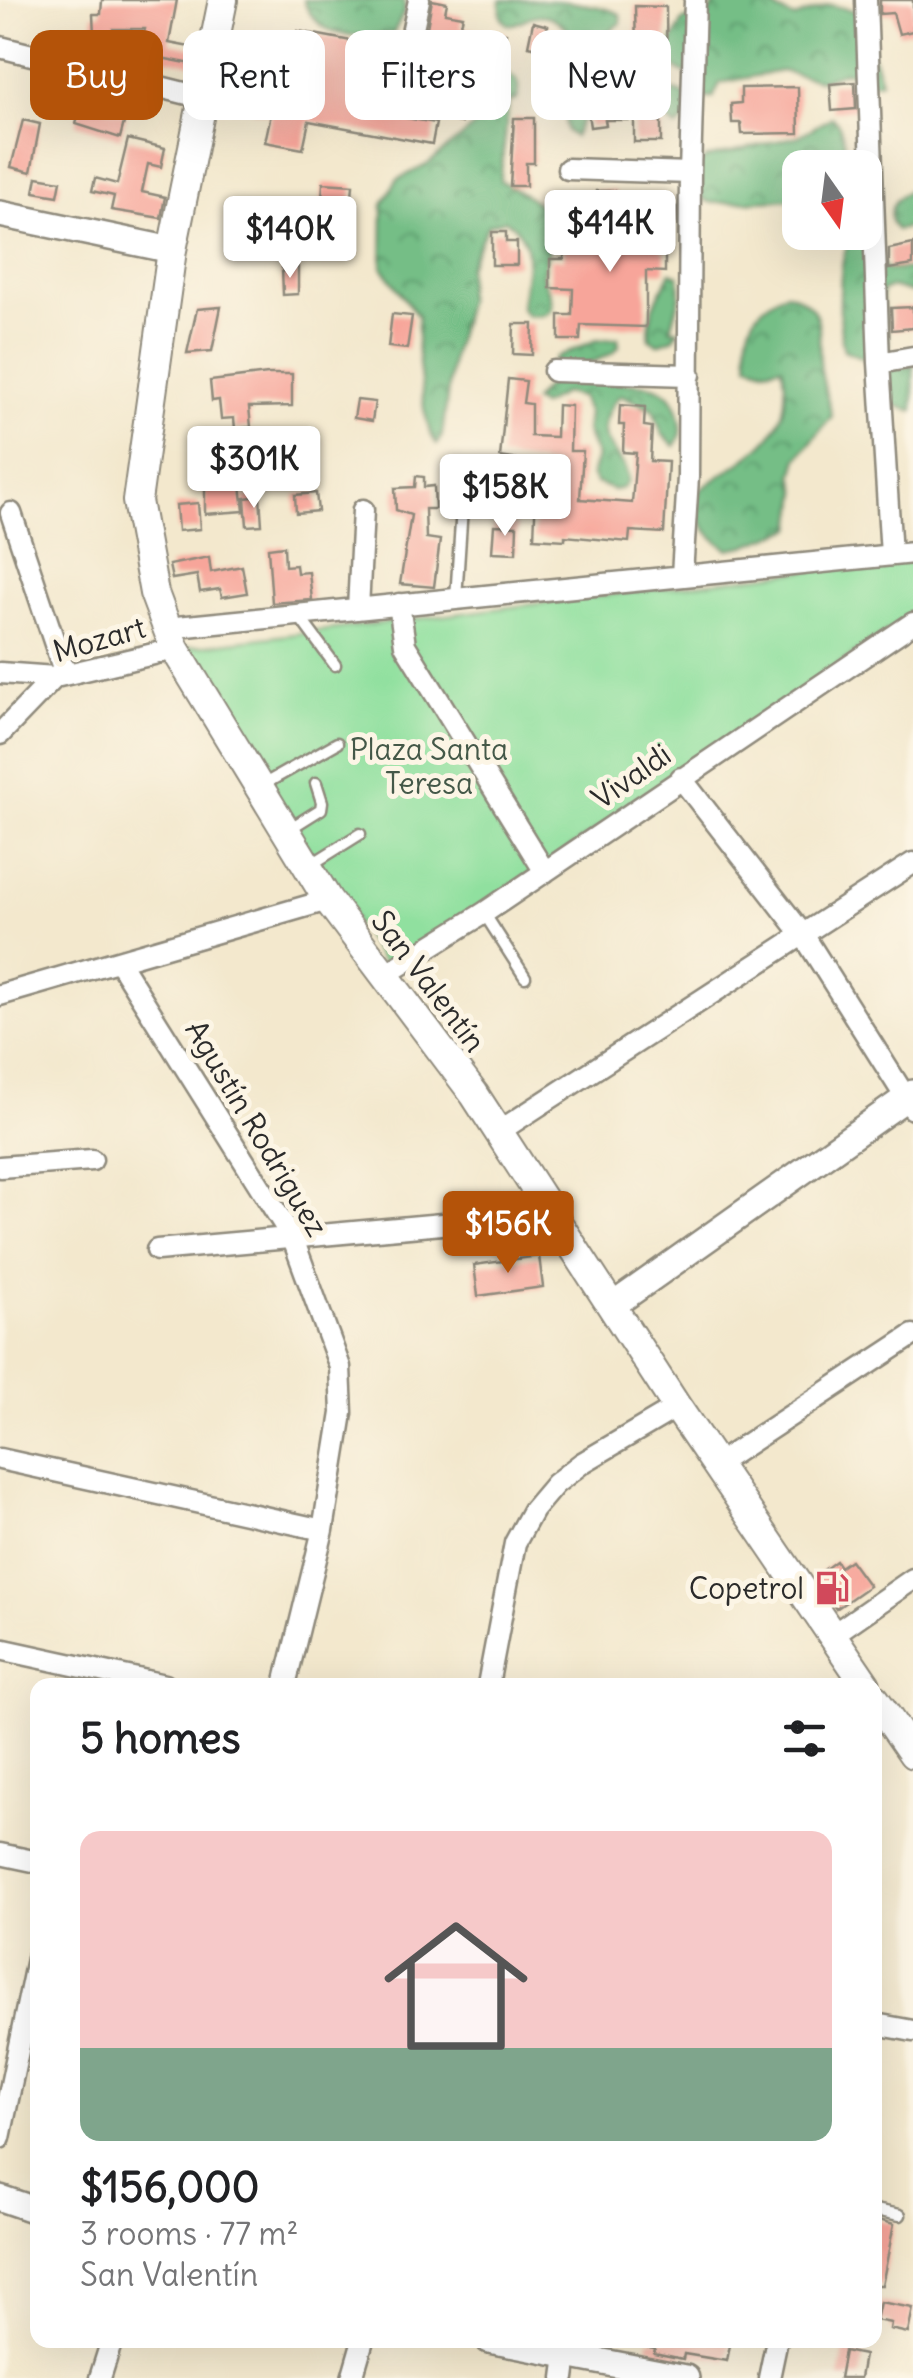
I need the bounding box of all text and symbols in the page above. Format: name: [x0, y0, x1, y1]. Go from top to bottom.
chip: Buy: [30, 30, 163, 120]
chip: Rent: [183, 30, 325, 120]
chip: Filters: [345, 30, 511, 120]
chip: New: [531, 30, 671, 120]
north arrow: [782, 150, 882, 250]
map controls: [782, 150, 882, 250]
pin: $414K: [540, 190, 680, 275]
pin: $140K: [220, 196, 360, 281]
text: $414K: [567, 202, 653, 243]
text: $140K: [245, 208, 335, 249]
pin: $301K: [184, 426, 324, 511]
text: $301K: [209, 438, 299, 479]
pin: $158K: [435, 454, 575, 539]
text: $158K: [462, 466, 548, 507]
street label: Mozart: [48, 608, 150, 670]
park label: Plaza Santa Teresa: [350, 730, 508, 802]
street label: Vivaldi: [584, 735, 678, 817]
street label: San Valentín: [364, 903, 494, 1059]
street label: Agustín Rodriguez: [178, 1013, 336, 1243]
pin: $156K: [438, 1191, 578, 1276]
text: $156K: [465, 1203, 551, 1244]
place label: Copetrol: [689, 1569, 804, 1607]
fuel station icon: Copetrol: [813, 1569, 851, 1607]
icon: filters: [777, 1711, 832, 1766]
text: 5 homes: [80, 1712, 241, 1764]
icon: home: [366, 1896, 546, 2076]
text: $156,000: [80, 2161, 259, 2213]
text: 3 rooms · 77 m²: [80, 2213, 299, 2254]
text: San Valentín: [80, 2254, 258, 2295]

